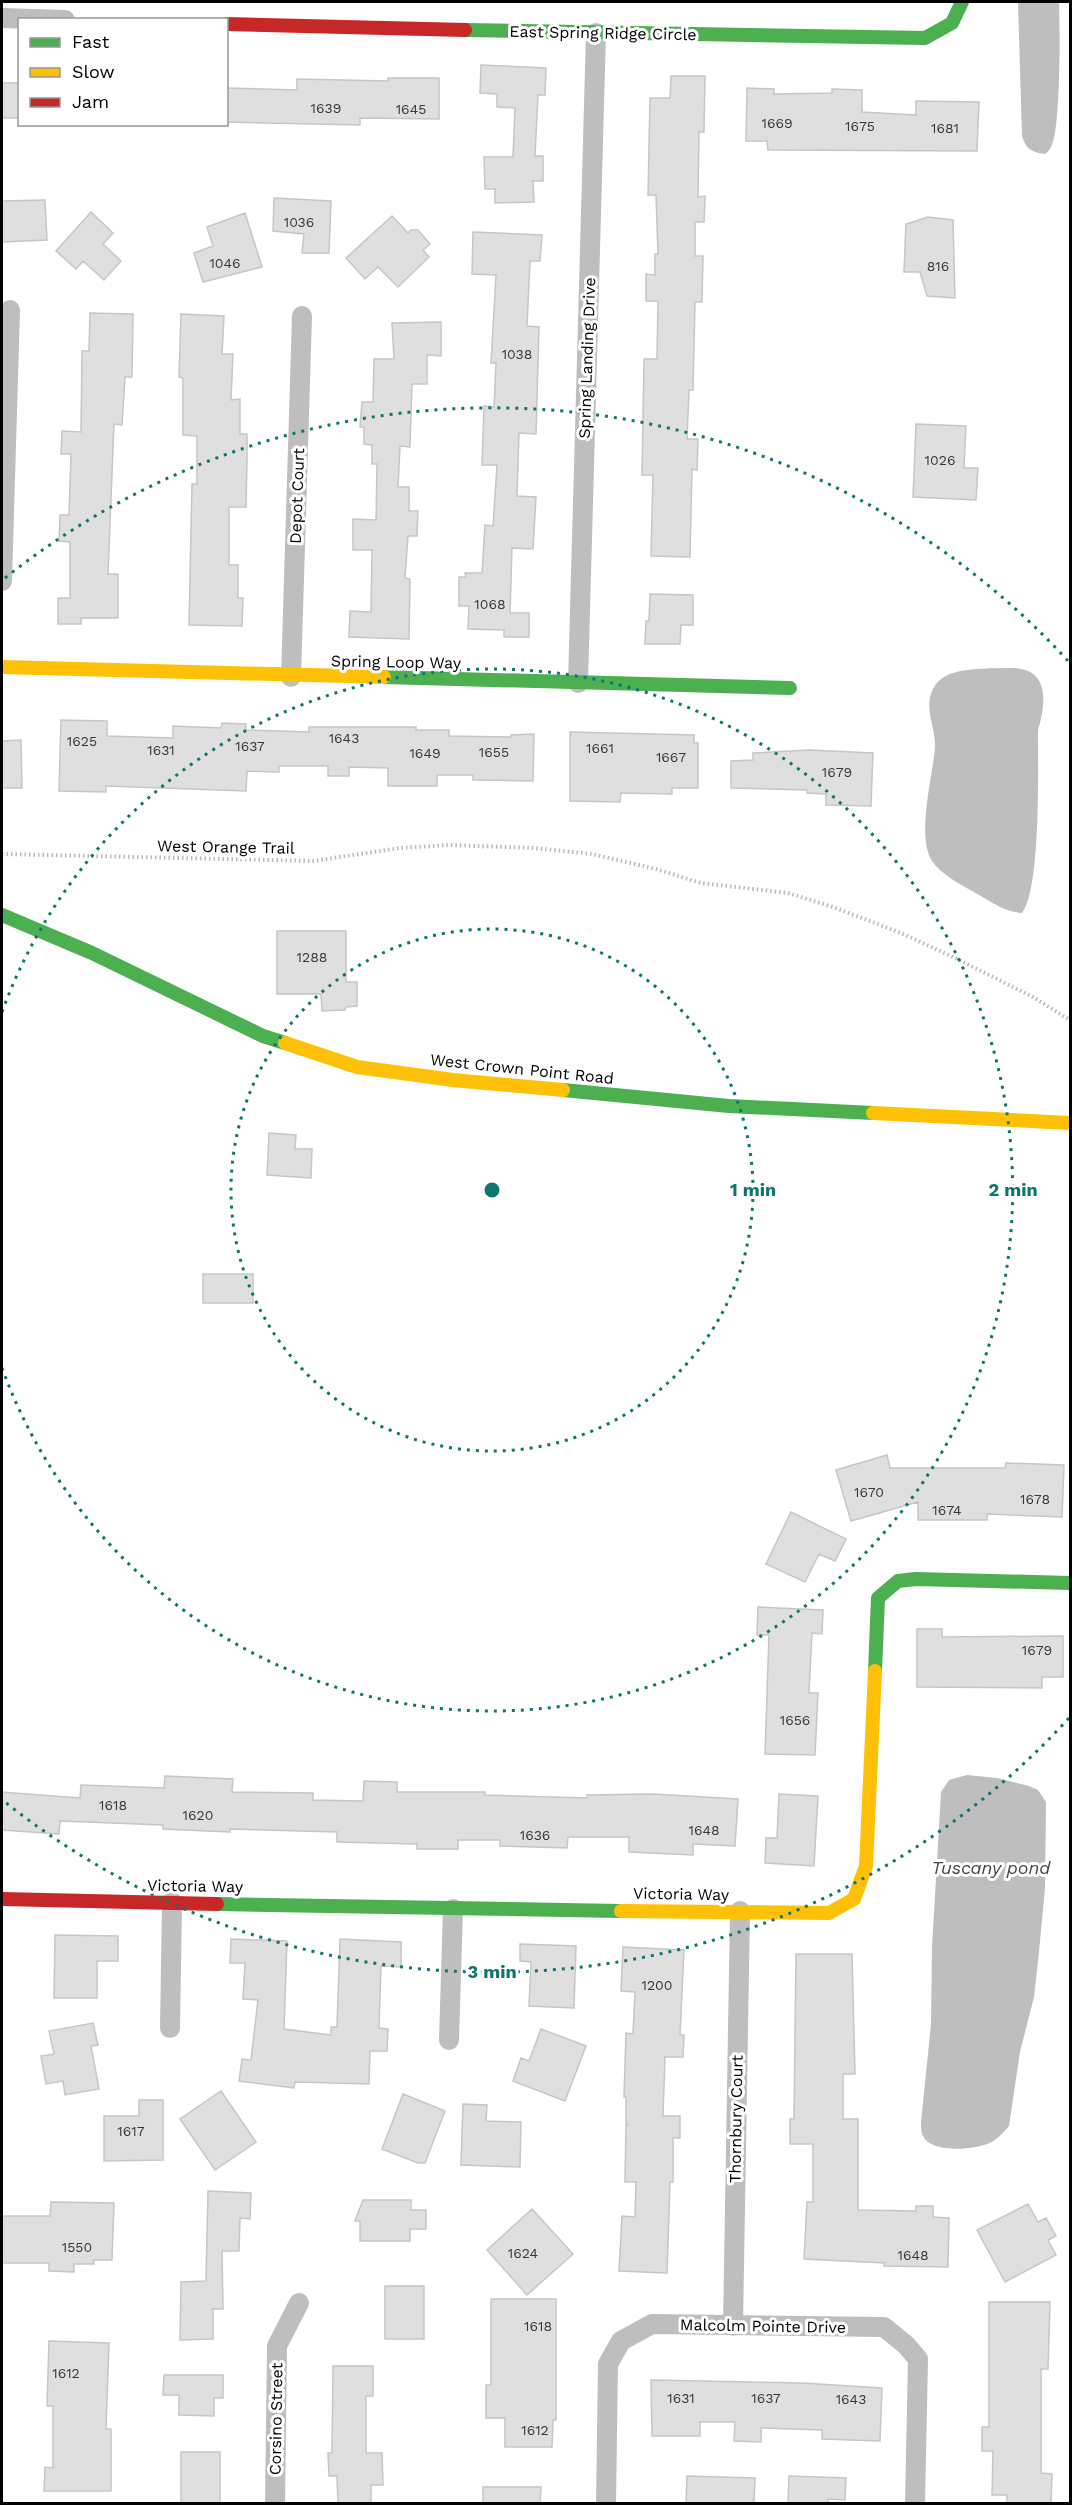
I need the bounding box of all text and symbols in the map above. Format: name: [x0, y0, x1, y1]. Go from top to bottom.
legend: [18, 18, 228, 126]
street label: East Spring Ridge Circle: [509, 22, 697, 44]
text: Fast: [72, 31, 110, 52]
text: Slow: [72, 61, 115, 82]
text: Jam: [72, 91, 109, 112]
house number: 1639: [311, 100, 341, 116]
house number: 1645: [396, 101, 426, 117]
house number: 1669: [761, 115, 793, 131]
house number: 1675: [845, 118, 875, 134]
house number: 1681: [931, 120, 959, 136]
house number: 1036: [284, 214, 314, 230]
house number: 1046: [209, 255, 241, 271]
house number: 816: [927, 258, 949, 274]
street label: Spring Landing Drive: [575, 277, 599, 439]
house number: 1038: [502, 346, 532, 362]
street label: Depot Court: [286, 448, 308, 544]
house number: 1026: [925, 452, 955, 468]
house number: 1068: [474, 596, 506, 612]
street label: Spring Loop Way: [331, 651, 462, 673]
house number: 1643: [329, 730, 359, 746]
house number: 1625: [67, 733, 97, 749]
house number: 1637: [235, 738, 265, 754]
house number: 1661: [586, 740, 614, 756]
house number: 1631: [147, 742, 175, 758]
house number: 1655: [479, 744, 509, 760]
house number: 1649: [409, 745, 441, 761]
house number: 1667: [656, 749, 686, 765]
house number: 1679: [822, 764, 852, 780]
street label: West Orange Trail: [157, 836, 295, 858]
house number: 1288: [297, 949, 327, 965]
street label: West Crown Point Road: [429, 1050, 615, 1088]
text: 1 min: [730, 1179, 776, 1200]
text: 2 min: [988, 1179, 1038, 1200]
centre of rings: [482, 1180, 502, 1200]
house number: 1670: [854, 1484, 884, 1500]
house number: 1678: [1020, 1491, 1050, 1507]
house number: 1674: [932, 1502, 962, 1518]
house number: 1679: [1022, 1642, 1052, 1658]
house number: 1656: [780, 1712, 810, 1728]
house number: 1618: [99, 1797, 127, 1813]
house number: 1620: [183, 1807, 213, 1823]
house number: 1648: [688, 1822, 720, 1838]
house number: 1636: [520, 1827, 550, 1843]
water label: Tuscany pond: [932, 1857, 1051, 1878]
street label: Victoria Way: [147, 1876, 244, 1896]
street label: Victoria Way: [633, 1884, 730, 1904]
text: 3 min: [467, 1961, 517, 1982]
house number: 1200: [641, 1977, 673, 1993]
street label: Thornbury Court: [725, 2054, 747, 2183]
house number: 1617: [117, 2123, 145, 2139]
house number: 1550: [62, 2239, 92, 2255]
house number: 1624: [508, 2245, 538, 2261]
house number: 1648: [897, 2247, 929, 2263]
street label: Malcolm Pointe Drive: [680, 2315, 846, 2337]
house number: 1618: [524, 2318, 552, 2334]
street label: Corsino Street: [266, 2362, 286, 2475]
house number: 1612: [52, 2365, 80, 2381]
house number: 1631: [667, 2390, 695, 2406]
house number: 1637: [751, 2390, 781, 2406]
house number: 1643: [836, 2391, 866, 2407]
house number: 1612: [521, 2422, 549, 2438]

